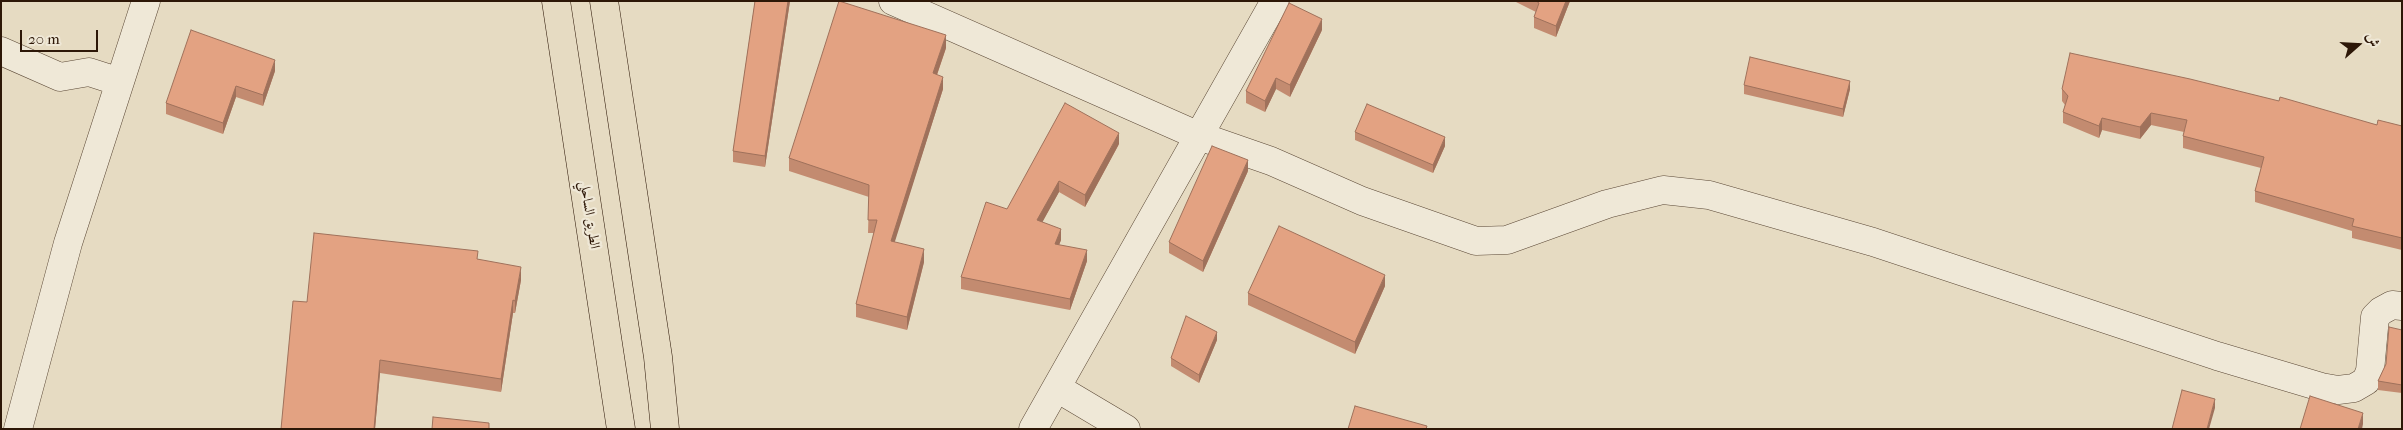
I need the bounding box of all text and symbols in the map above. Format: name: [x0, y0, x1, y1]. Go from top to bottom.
scale bar: [22, 20, 100, 52]
north arrow: [2333, 20, 2383, 70]
text: 20 m: [28, 30, 60, 48]
text: ش: [2362, 31, 2383, 49]
street label: الطريق الساحلي: [575, 180, 603, 250]

